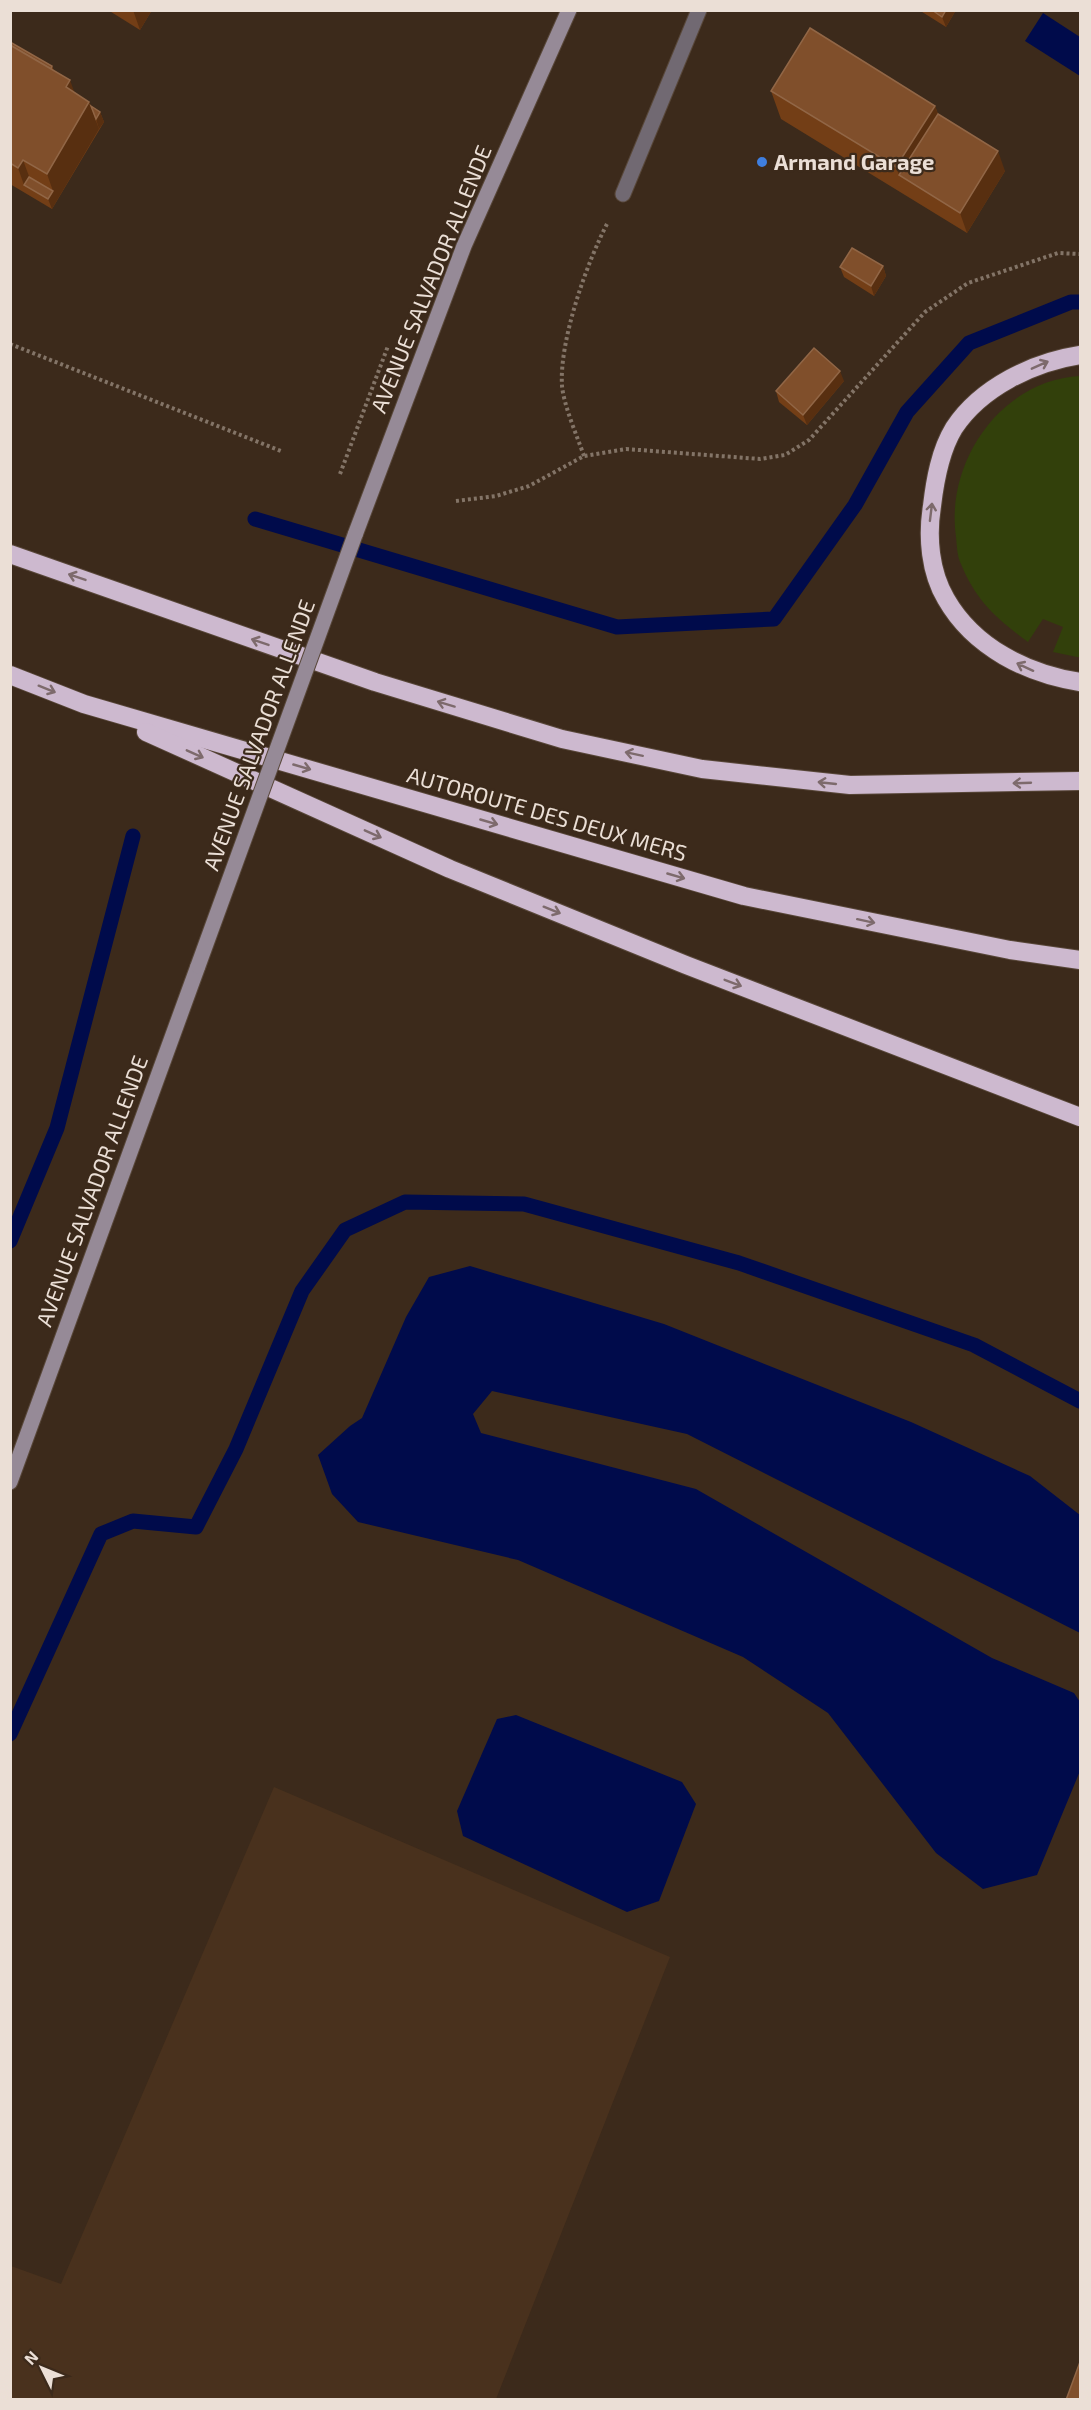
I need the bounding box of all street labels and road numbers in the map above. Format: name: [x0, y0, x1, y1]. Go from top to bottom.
street label: AVENUE SALVADOR ALLENDE: [364, 141, 496, 416]
street label: AVENUE SALVADOR ALLENDE: [197, 596, 319, 874]
street label: AUTOROUTE DES DEUX MERS: [404, 761, 690, 865]
street label: AVENUE SALVADOR ALLENDE: [30, 1052, 152, 1330]

